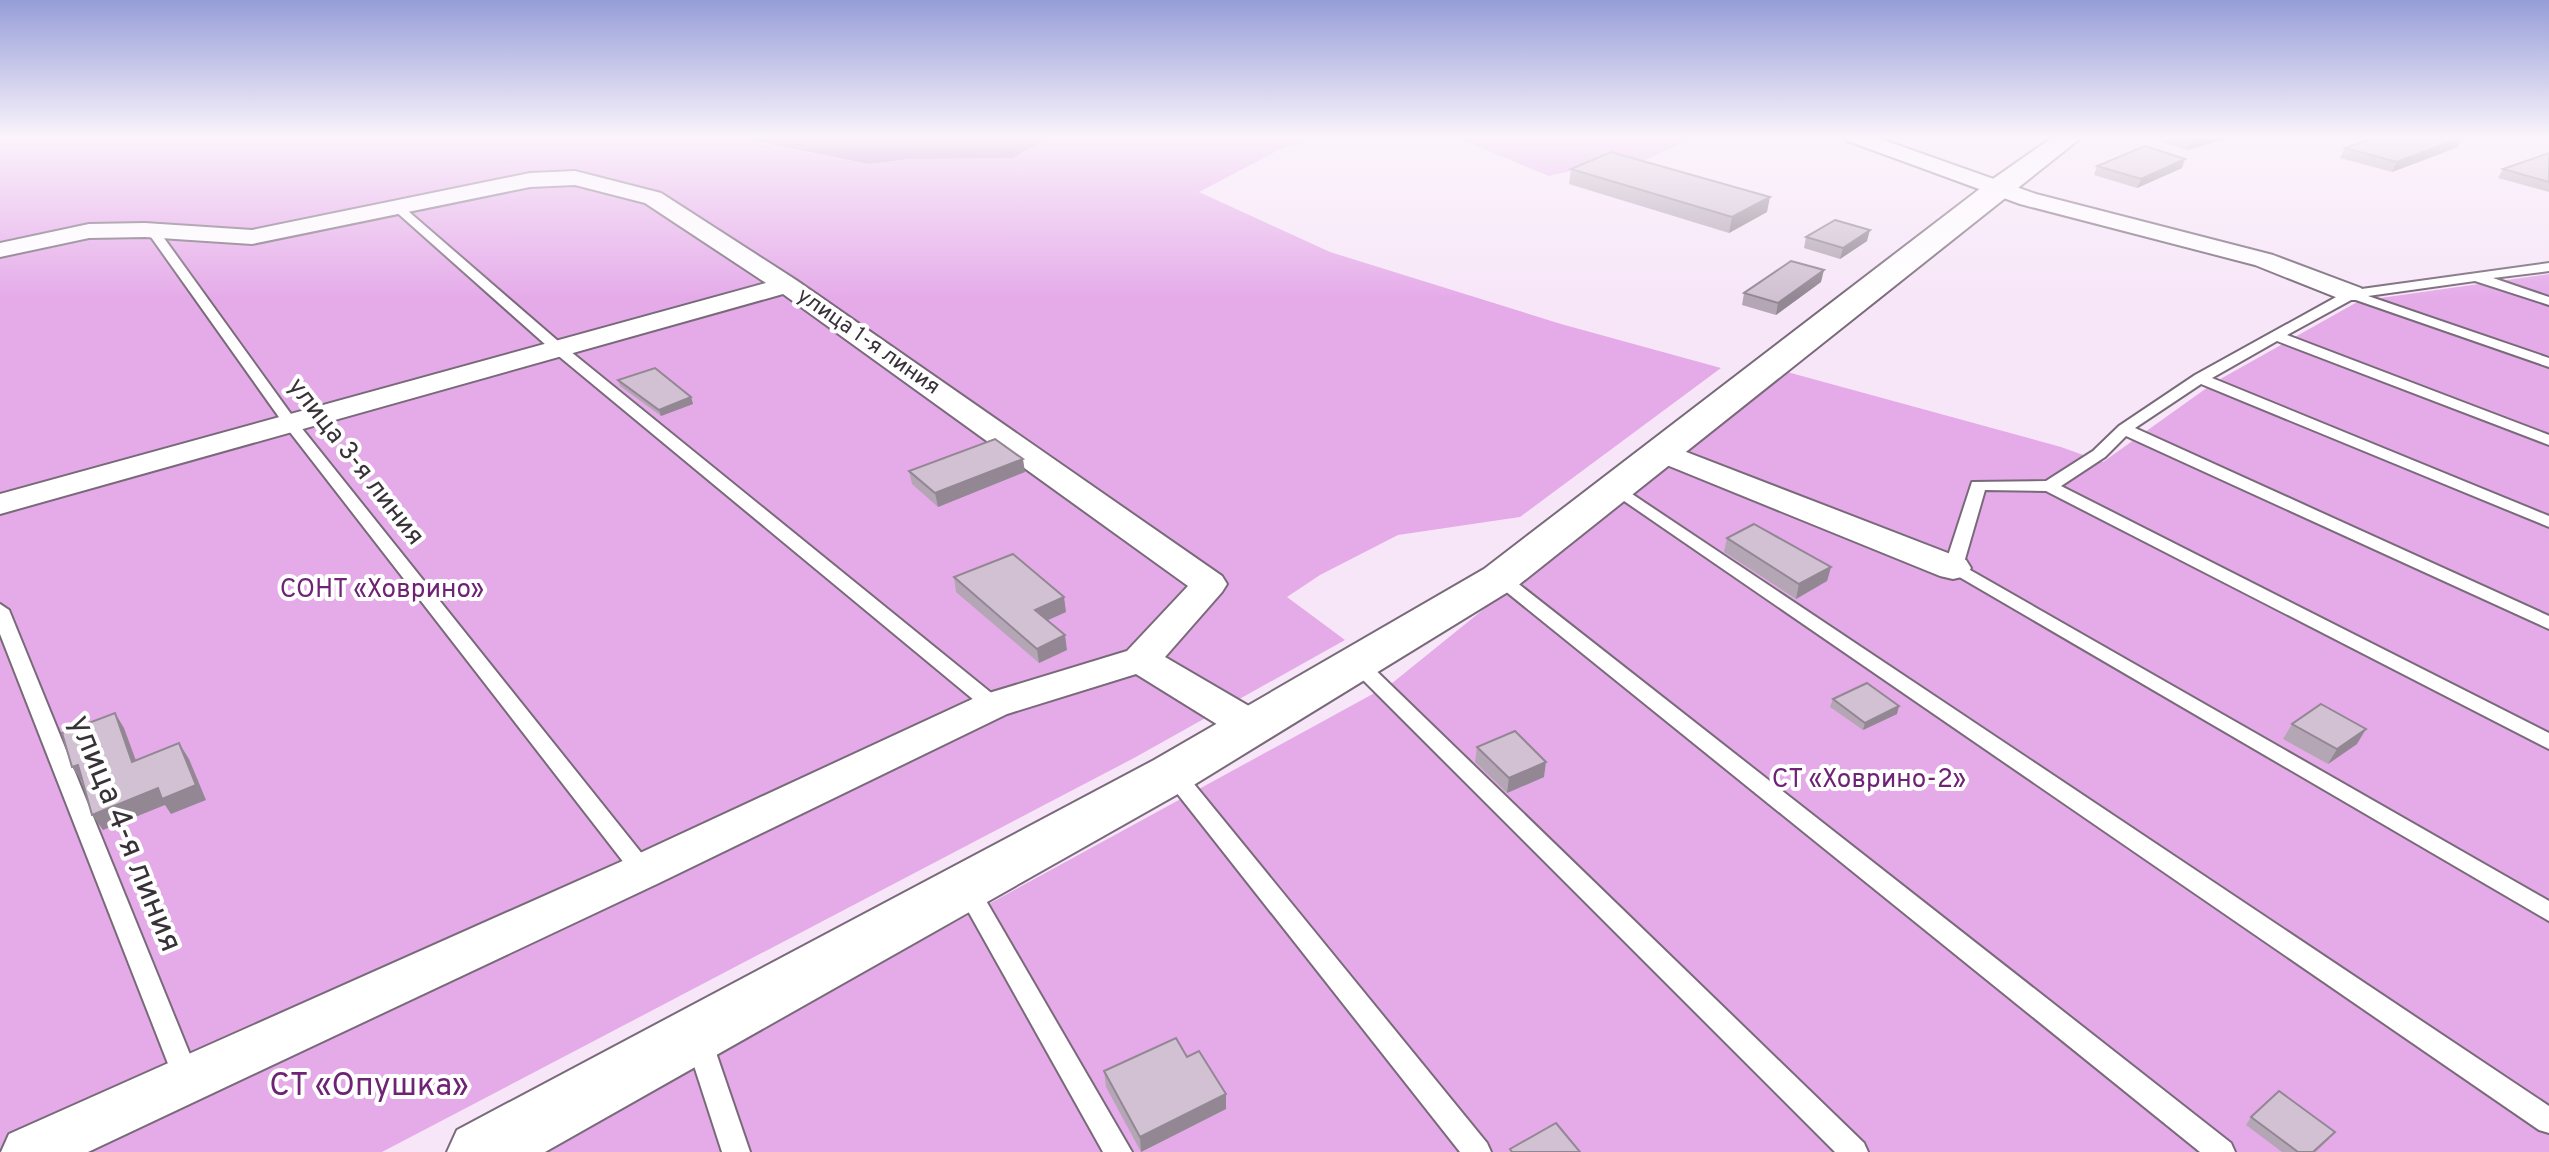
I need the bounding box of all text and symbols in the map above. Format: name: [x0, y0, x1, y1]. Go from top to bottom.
street label: улица 1-я линия: [791, 283, 945, 401]
street label: улица 3-я линия: [279, 372, 431, 552]
park label: СОНТ «Ховрино»: [280, 574, 484, 607]
street label: улица 4-я линия: [58, 710, 190, 958]
park label: СТ «Ховрино-2»: [1772, 764, 1966, 797]
park label: СТ «Опушка»: [269, 1067, 469, 1107]

